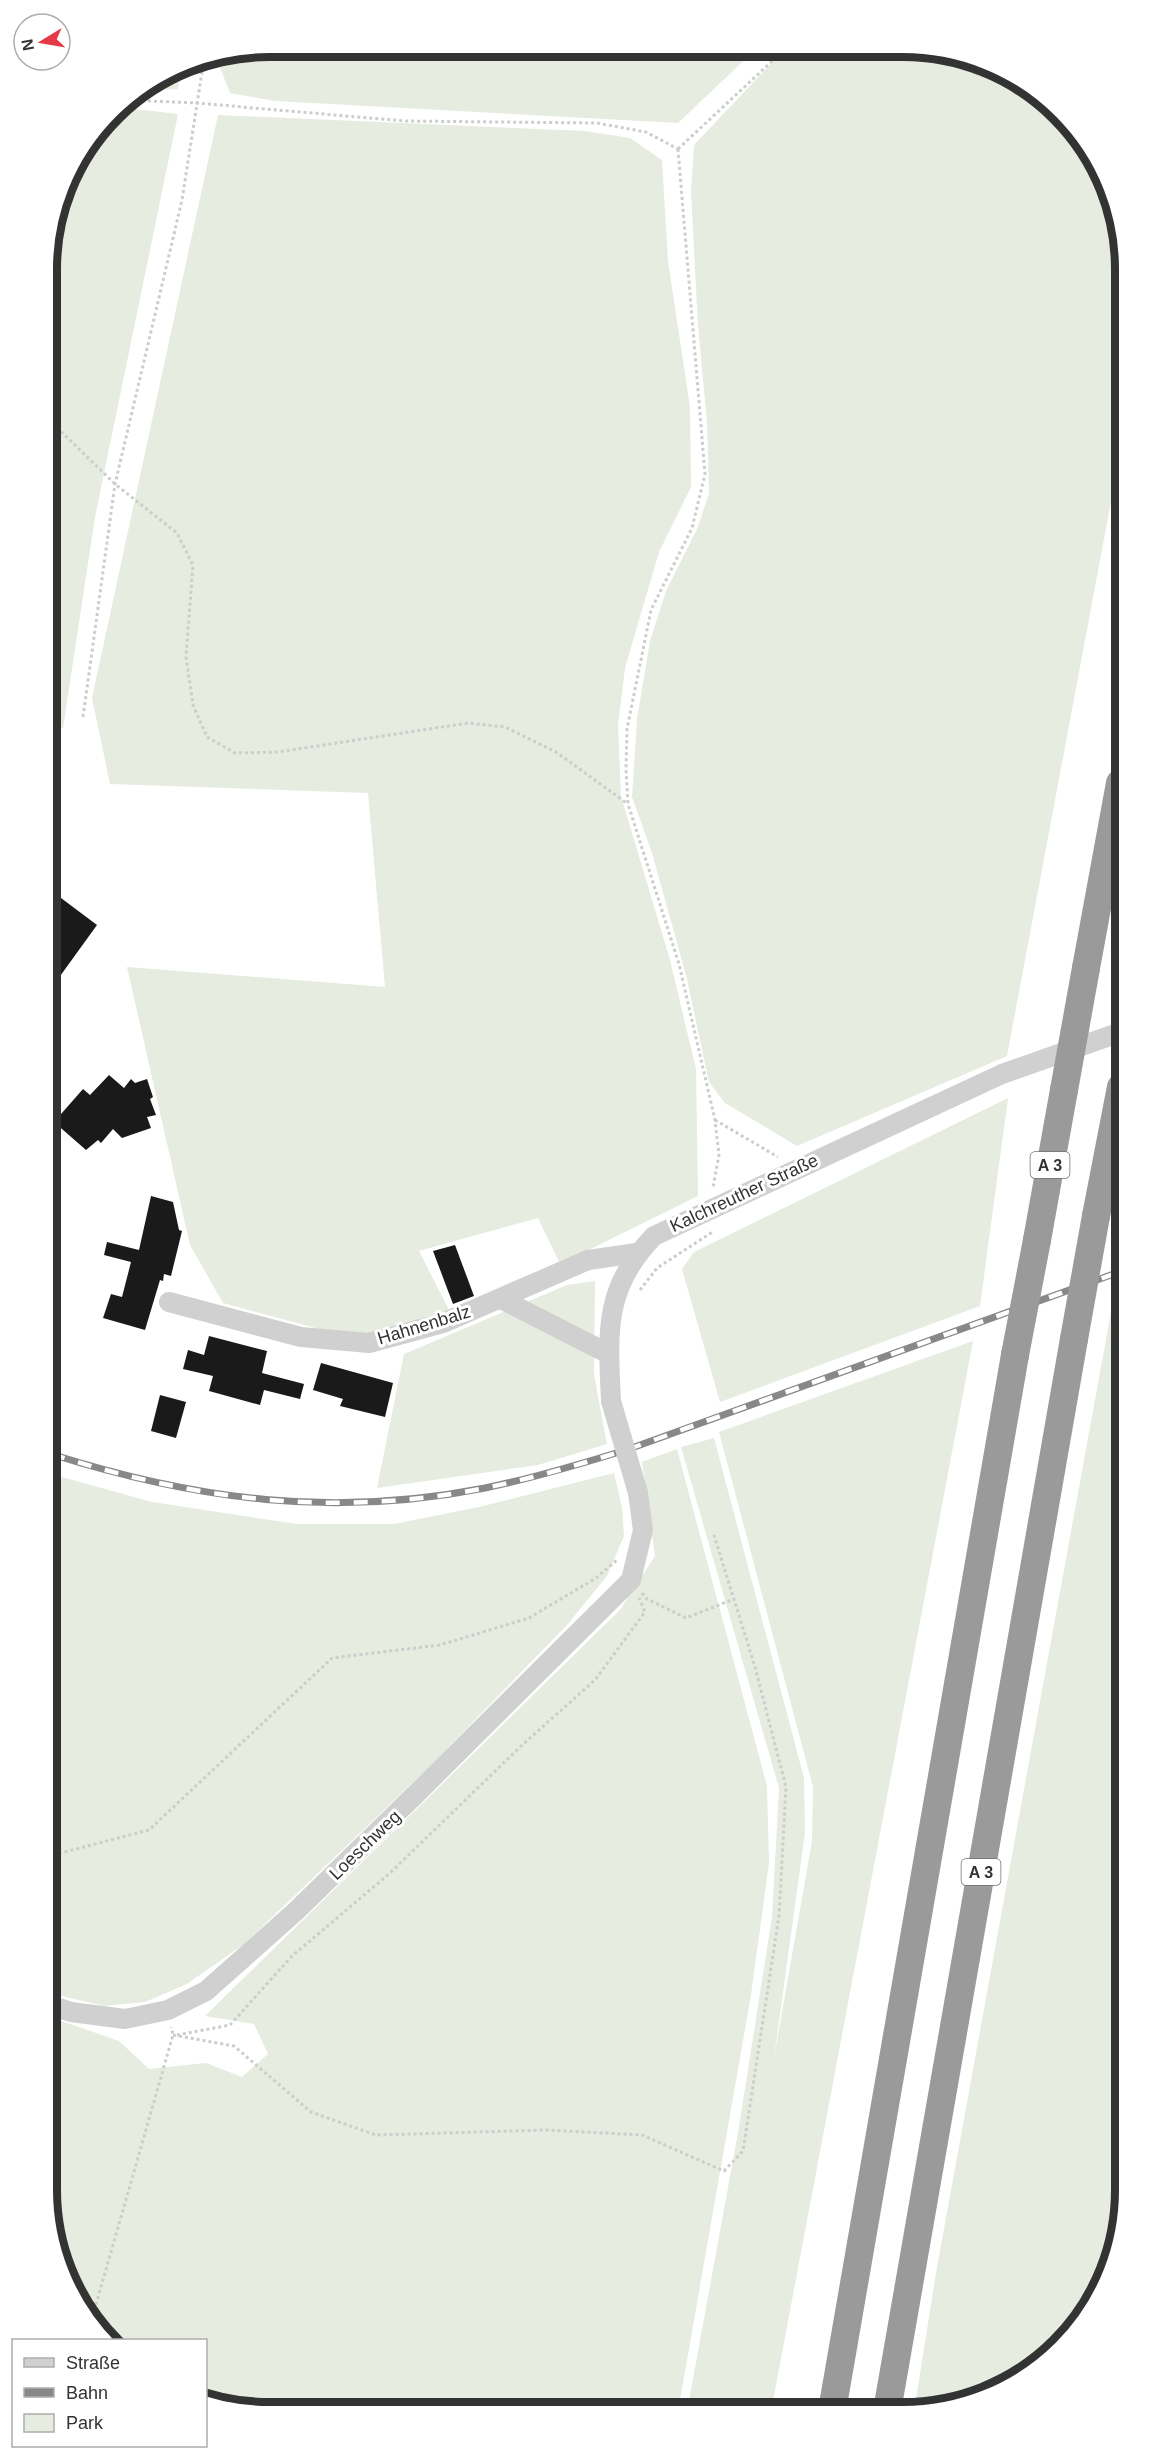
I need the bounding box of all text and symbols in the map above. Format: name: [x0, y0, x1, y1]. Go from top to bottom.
north arrow: [12, 12, 72, 72]
text: N: [18, 37, 37, 52]
street label: Kalchreuther Straße: [667, 1150, 821, 1236]
road number: A 3: [1030, 1152, 1070, 1178]
street label: Hahnenbalz: [375, 1301, 473, 1349]
street label: Loeschweg: [325, 1806, 405, 1884]
road number: A 3: [962, 1859, 1000, 1885]
legend: [12, 2339, 207, 2447]
text: Straße: [66, 2353, 120, 2373]
text: Bahn: [66, 2383, 108, 2403]
text: Park: [66, 2413, 104, 2433]

